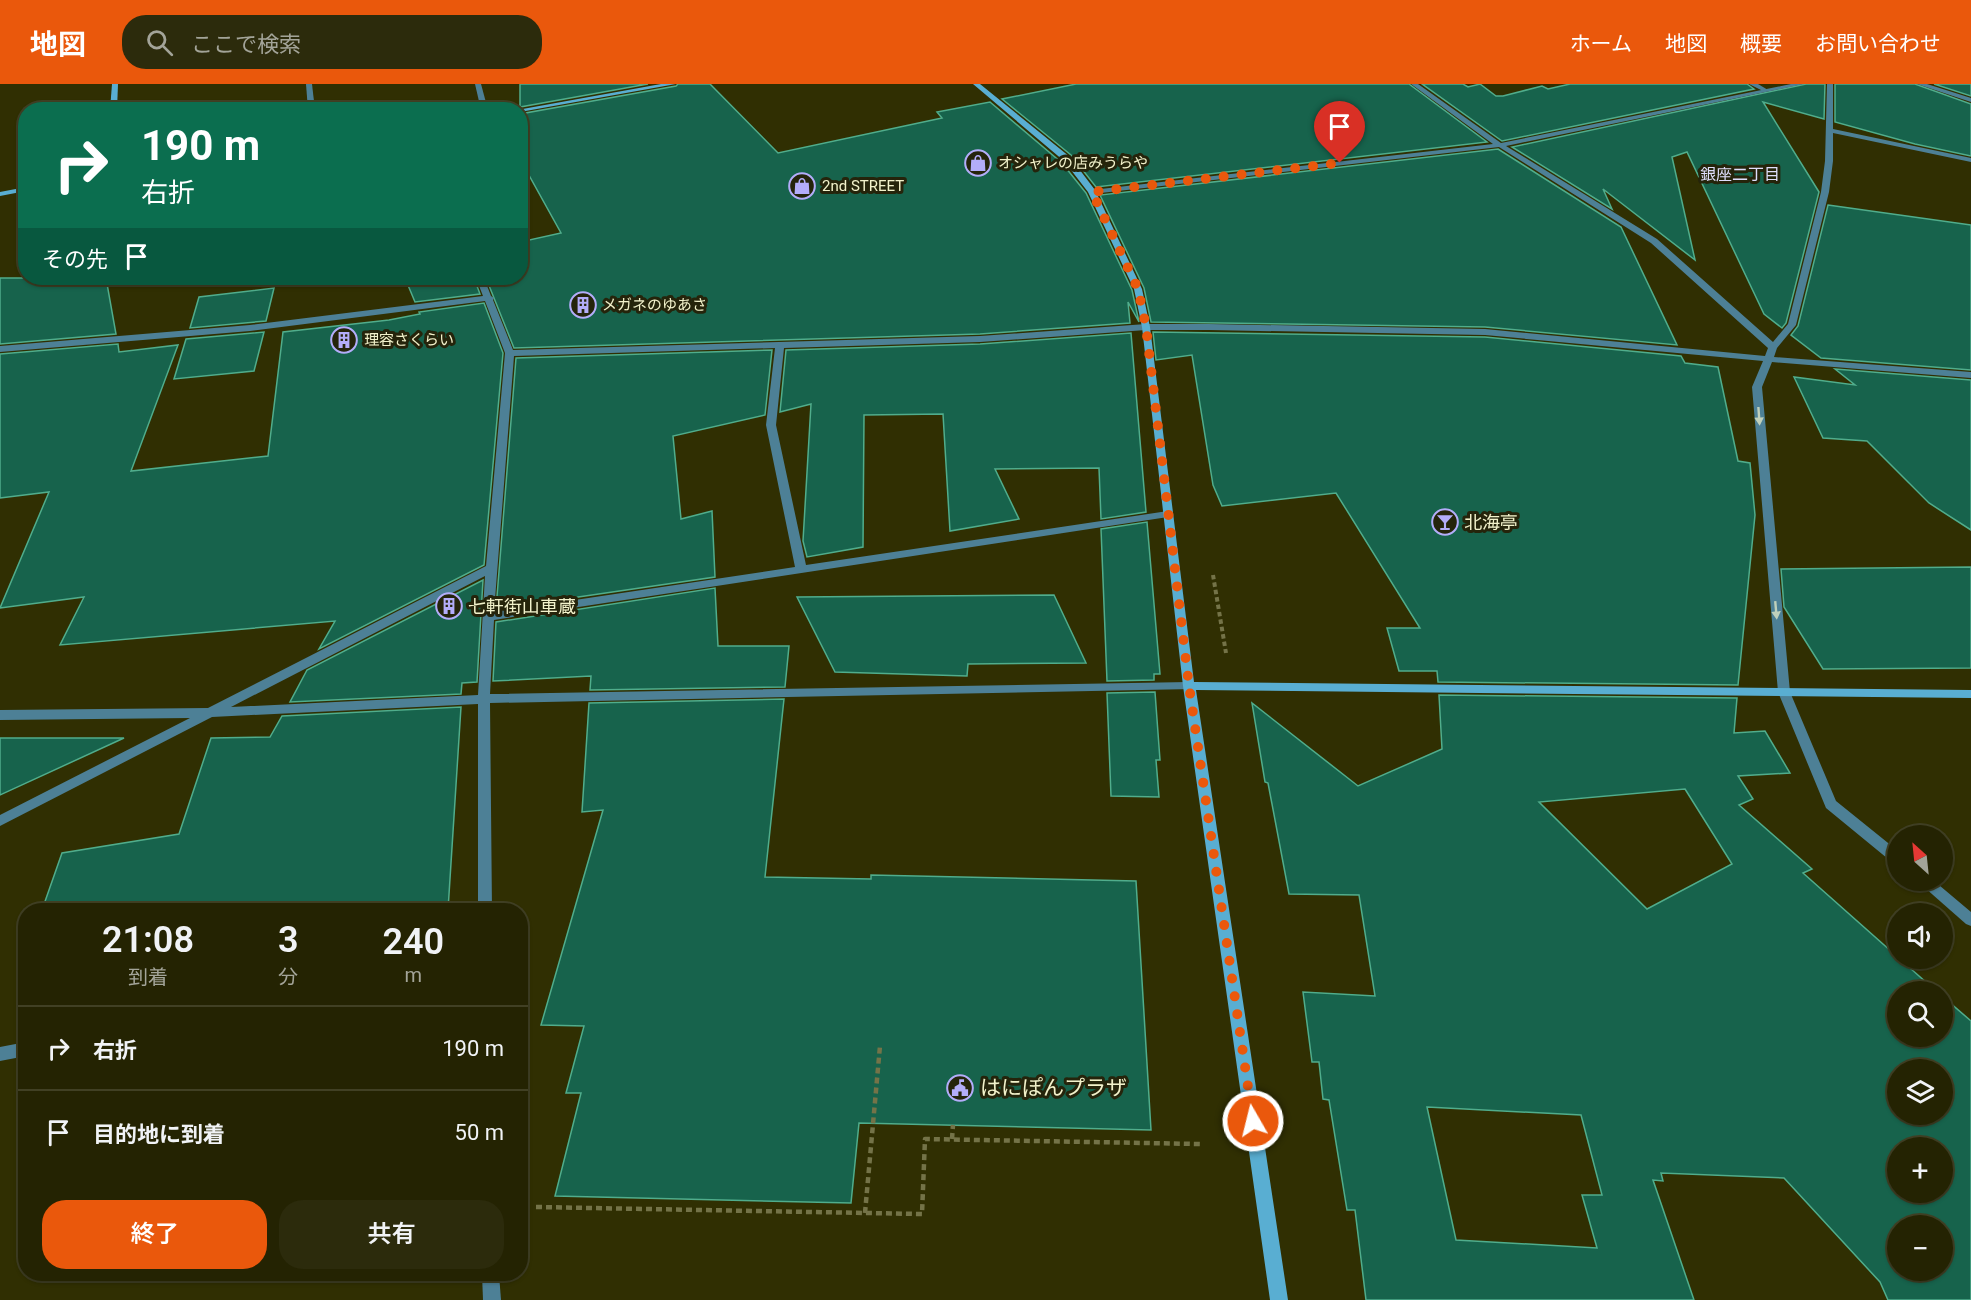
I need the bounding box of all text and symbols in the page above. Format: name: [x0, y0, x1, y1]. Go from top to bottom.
search box: [122, 15, 542, 69]
icon: search: [143, 26, 176, 59]
text: 地図: [30, 28, 86, 61]
text: ここで検索: [191, 32, 301, 57]
text: ホーム: [1570, 32, 1632, 56]
text: 地図: [1665, 32, 1707, 56]
text: 概要: [1740, 32, 1782, 56]
text: お問い合わせ: [1815, 32, 1941, 56]
pin: [1314, 101, 1365, 163]
icon: arrive: [1323, 110, 1356, 143]
text: 190 m: [141, 121, 260, 170]
icon: right: [42, 126, 120, 204]
shop icon: オシャレの店みうらや: [963, 148, 993, 178]
place label: オシャレの店みうらや: [998, 154, 1148, 172]
district label: 銀座二丁目: [1700, 165, 1780, 184]
shop icon: 2nd STREET: [787, 171, 817, 201]
text: 右折: [141, 177, 195, 209]
place label: 2nd STREET: [822, 177, 904, 195]
icon: arrive: [120, 240, 153, 273]
text: その先: [42, 247, 108, 272]
building icon: メガネのゆあさ: [568, 290, 598, 320]
place label: メガネのゆあさ: [602, 296, 707, 314]
building icon: 理容さくらい: [329, 325, 359, 355]
place label: 理容さくらい: [364, 331, 454, 349]
one-way arrow: [1754, 406, 1764, 425]
bar icon: 北海亭: [1430, 507, 1460, 537]
place label: 北海亭: [1464, 512, 1518, 533]
building icon: 七軒街山車蔵: [434, 591, 464, 621]
place label: 七軒街山車蔵: [468, 596, 576, 617]
one-way arrow: [1771, 600, 1781, 619]
north arrow: [1887, 825, 1953, 891]
map controls: [1887, 825, 1953, 1281]
button: sound: [1887, 903, 1953, 969]
text: 21:08: [102, 919, 194, 961]
text: 3: [278, 919, 298, 961]
text: 240: [382, 921, 444, 963]
text: m: [404, 963, 422, 987]
text: 到着: [128, 965, 168, 989]
text: 分: [278, 965, 298, 989]
button: search: [1887, 981, 1953, 1047]
icon: right: [42, 1032, 75, 1065]
text: 190 m: [442, 1036, 504, 1061]
text: 右折: [93, 1038, 137, 1063]
button: layers: [1887, 1059, 1953, 1125]
public building icon: はにぽんプラザ: [945, 1073, 975, 1103]
place label: はにぽんプラザ: [980, 1076, 1127, 1100]
position arrow: [1221, 1089, 1285, 1153]
icon: arrive: [42, 1116, 75, 1149]
text: 50 m: [455, 1120, 504, 1145]
text: 目的地に到着: [93, 1122, 225, 1147]
button: +: [1887, 1137, 1953, 1203]
button: 終了: [42, 1200, 267, 1269]
button: 共有: [279, 1200, 504, 1269]
button: −: [1887, 1215, 1953, 1281]

